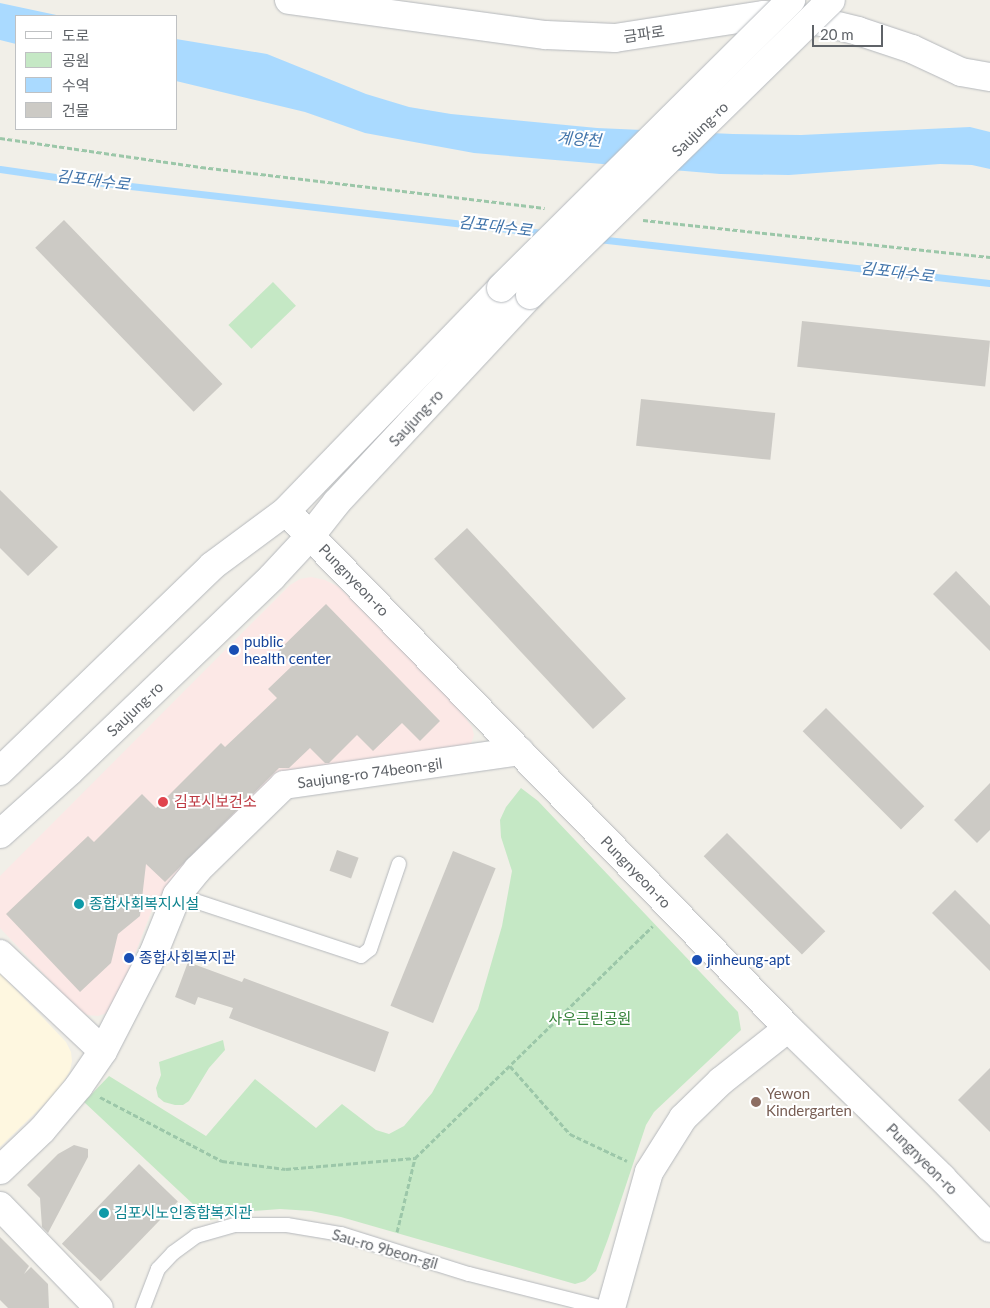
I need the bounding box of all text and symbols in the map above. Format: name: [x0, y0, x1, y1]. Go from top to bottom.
legend: [15, 15, 178, 130]
scale bar: [815, 15, 886, 47]
street label: 금파로: [622, 22, 666, 46]
text: 20 m: [820, 25, 854, 43]
text: 도로: [62, 26, 90, 44]
text: 공원: [62, 51, 90, 69]
text: 수역: [62, 76, 90, 94]
street label: Saujung-ro: [668, 98, 732, 160]
text: 건물: [62, 101, 90, 119]
water label: 계양천: [556, 128, 602, 150]
water label: 김포대수로: [55, 166, 131, 194]
water label: 김포대수로: [457, 212, 533, 240]
water label: 김포대수로: [859, 258, 935, 286]
street label: Saujung-ro: [385, 386, 447, 450]
street label: Pungnyeon-ro: [315, 540, 393, 620]
place label: public health center: [244, 632, 331, 667]
marker: public health center: [228, 644, 240, 656]
street label: Saujung-ro: [103, 678, 167, 740]
street label: Saujung-ro 74beon-gil: [296, 754, 444, 792]
place label: 김포시보건소: [174, 793, 257, 811]
marker: 김포시보건소: [156, 795, 170, 809]
street label: Pungnyeon-ro: [597, 832, 675, 912]
place label: 종합사회복지시설: [89, 895, 199, 913]
marker: 종합사회복지시설: [73, 898, 85, 910]
place label: 종합사회복지관: [139, 949, 236, 967]
place label: jinheung-apt: [707, 951, 790, 969]
marker: 종합사회복지관: [123, 952, 135, 964]
marker: jinheung-apt: [691, 954, 703, 966]
park label: 사우근린공원: [549, 1010, 631, 1028]
place label: Yewon Kindergarten: [766, 1084, 852, 1119]
marker: Yewon Kindergarten: [750, 1096, 762, 1108]
street label: Pungnyeon-ro: [883, 1120, 961, 1198]
place label: 김포시노인종합복지관: [114, 1204, 252, 1222]
marker: 김포시노인종합복지관: [98, 1207, 110, 1219]
street label: Sau-ro 9beon-gil: [330, 1225, 440, 1273]

